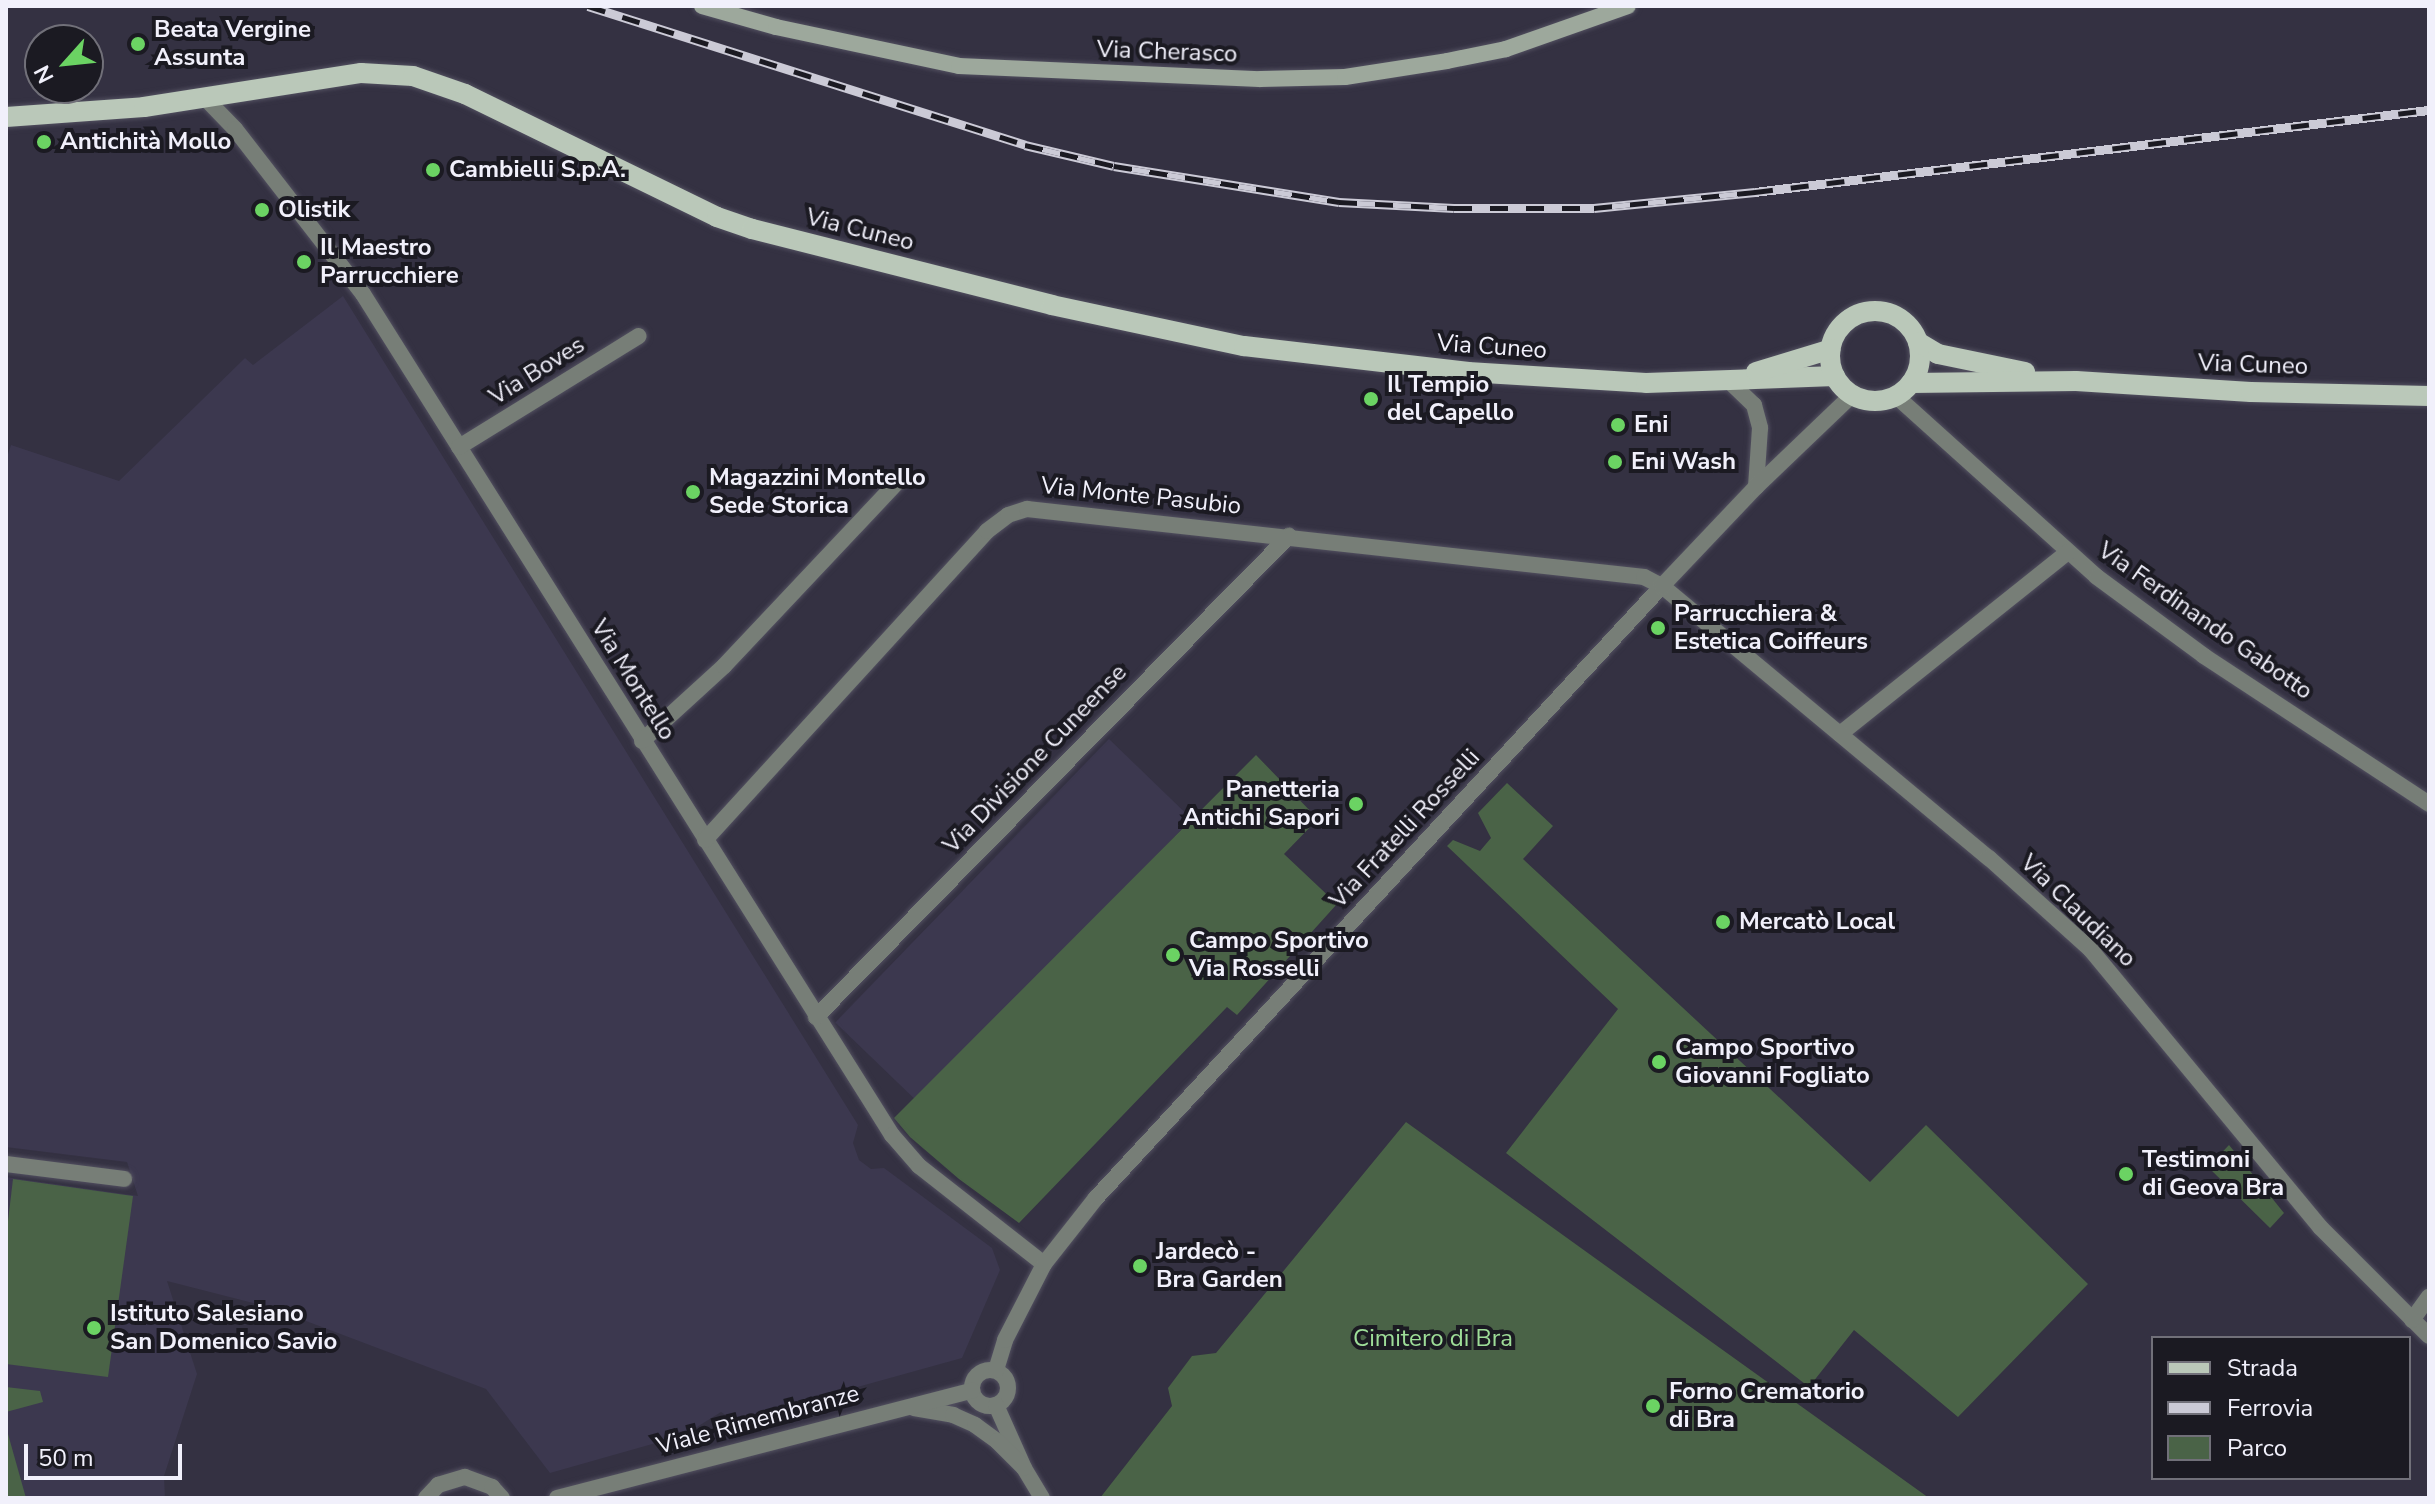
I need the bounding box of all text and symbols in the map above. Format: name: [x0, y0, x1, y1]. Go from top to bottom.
place label: Beata Vergine Assunta: [154, 16, 311, 72]
north arrow: [24, 24, 104, 104]
marker: Beata Vergine Assunta: [129, 35, 147, 53]
street label: Via Cherasco: [1096, 35, 1238, 69]
text: N: [27, 60, 62, 88]
place label: Antichità Mollo: [60, 128, 231, 156]
marker: Antichità Mollo: [35, 133, 53, 151]
place label: Cambielli S.p.A.: [449, 156, 626, 184]
marker: Cambielli S.p.A.: [424, 161, 442, 179]
place label: Olistik: [278, 196, 350, 224]
marker: Olistik: [253, 201, 271, 219]
street label: Via Cuneo: [803, 203, 917, 257]
place label: Il Maestro Parrucchiere: [320, 234, 459, 290]
marker: Il Maestro Parrucchiere: [295, 253, 313, 271]
street label: Via Cuneo: [1436, 329, 1548, 365]
street label: Via Boves: [484, 330, 590, 412]
street label: Via Cuneo: [2197, 349, 2309, 381]
place label: Il Tempio del Capello: [1387, 371, 1514, 427]
marker: Il Tempio del Capello: [1362, 390, 1380, 408]
place label: Eni: [1634, 411, 1668, 439]
marker: Eni: [1609, 416, 1627, 434]
place label: Eni Wash: [1631, 448, 1736, 476]
marker: Eni Wash: [1606, 453, 1624, 471]
place label: Magazzini Montello Sede Storica: [709, 464, 926, 520]
street label: Via Monte Pasubio: [1040, 471, 1242, 521]
marker: Magazzini Montello Sede Storica: [684, 483, 702, 501]
street label: Via Ferdinando Gabotto: [2092, 536, 2318, 706]
place label: Parrucchiera & Estetica Coiffeurs: [1674, 600, 1868, 656]
street label: Via Montello: [584, 614, 682, 746]
marker: Parrucchiera & Estetica Coiffeurs: [1649, 619, 1667, 637]
street label: Via Divisione Cuneense: [937, 658, 1133, 860]
street label: Via Fratelli Rosselli: [1324, 744, 1486, 914]
place label: Panetteria Antichi Sapori: [1183, 776, 1340, 832]
marker: Panetteria Antichi Sapori: [1347, 795, 1365, 813]
street label: Via Claudiano: [2014, 849, 2142, 973]
place label: Mercatò Local: [1739, 908, 1895, 936]
marker: Mercatò Local: [1714, 913, 1732, 931]
place label: Campo Sportivo Via Rosselli: [1189, 927, 1369, 983]
marker: Campo Sportivo Via Rosselli: [1164, 946, 1182, 964]
place label: Campo Sportivo Giovanni Fogliato: [1675, 1034, 1870, 1090]
marker: Campo Sportivo Giovanni Fogliato: [1650, 1053, 1668, 1071]
place label: Testimoni di Geova Bra: [2142, 1146, 2284, 1202]
marker: Testimoni di Geova Bra: [2117, 1165, 2135, 1183]
place label: Jardecò - Bra Garden: [1156, 1238, 1283, 1294]
marker: Jardecò - Bra Garden: [1131, 1257, 1149, 1275]
place label: Istituto Salesiano San Domenico Savio: [110, 1300, 337, 1356]
marker: Istituto Salesiano San Domenico Savio: [85, 1319, 103, 1337]
park label: Cimitero di Bra: [1353, 1325, 1513, 1353]
legend: [2151, 1336, 2411, 1480]
text: Strada: [2227, 1352, 2298, 1384]
place label: Forno Crematorio di Bra: [1669, 1378, 1865, 1434]
street label: Viale Rimembranze: [653, 1379, 863, 1461]
text: Ferrovia: [2227, 1392, 2313, 1424]
marker: Forno Crematorio di Bra: [1644, 1397, 1662, 1415]
scale bar: [28, 1428, 186, 1478]
text: Parco: [2227, 1432, 2287, 1464]
text: 50 m: [38, 1442, 94, 1474]

